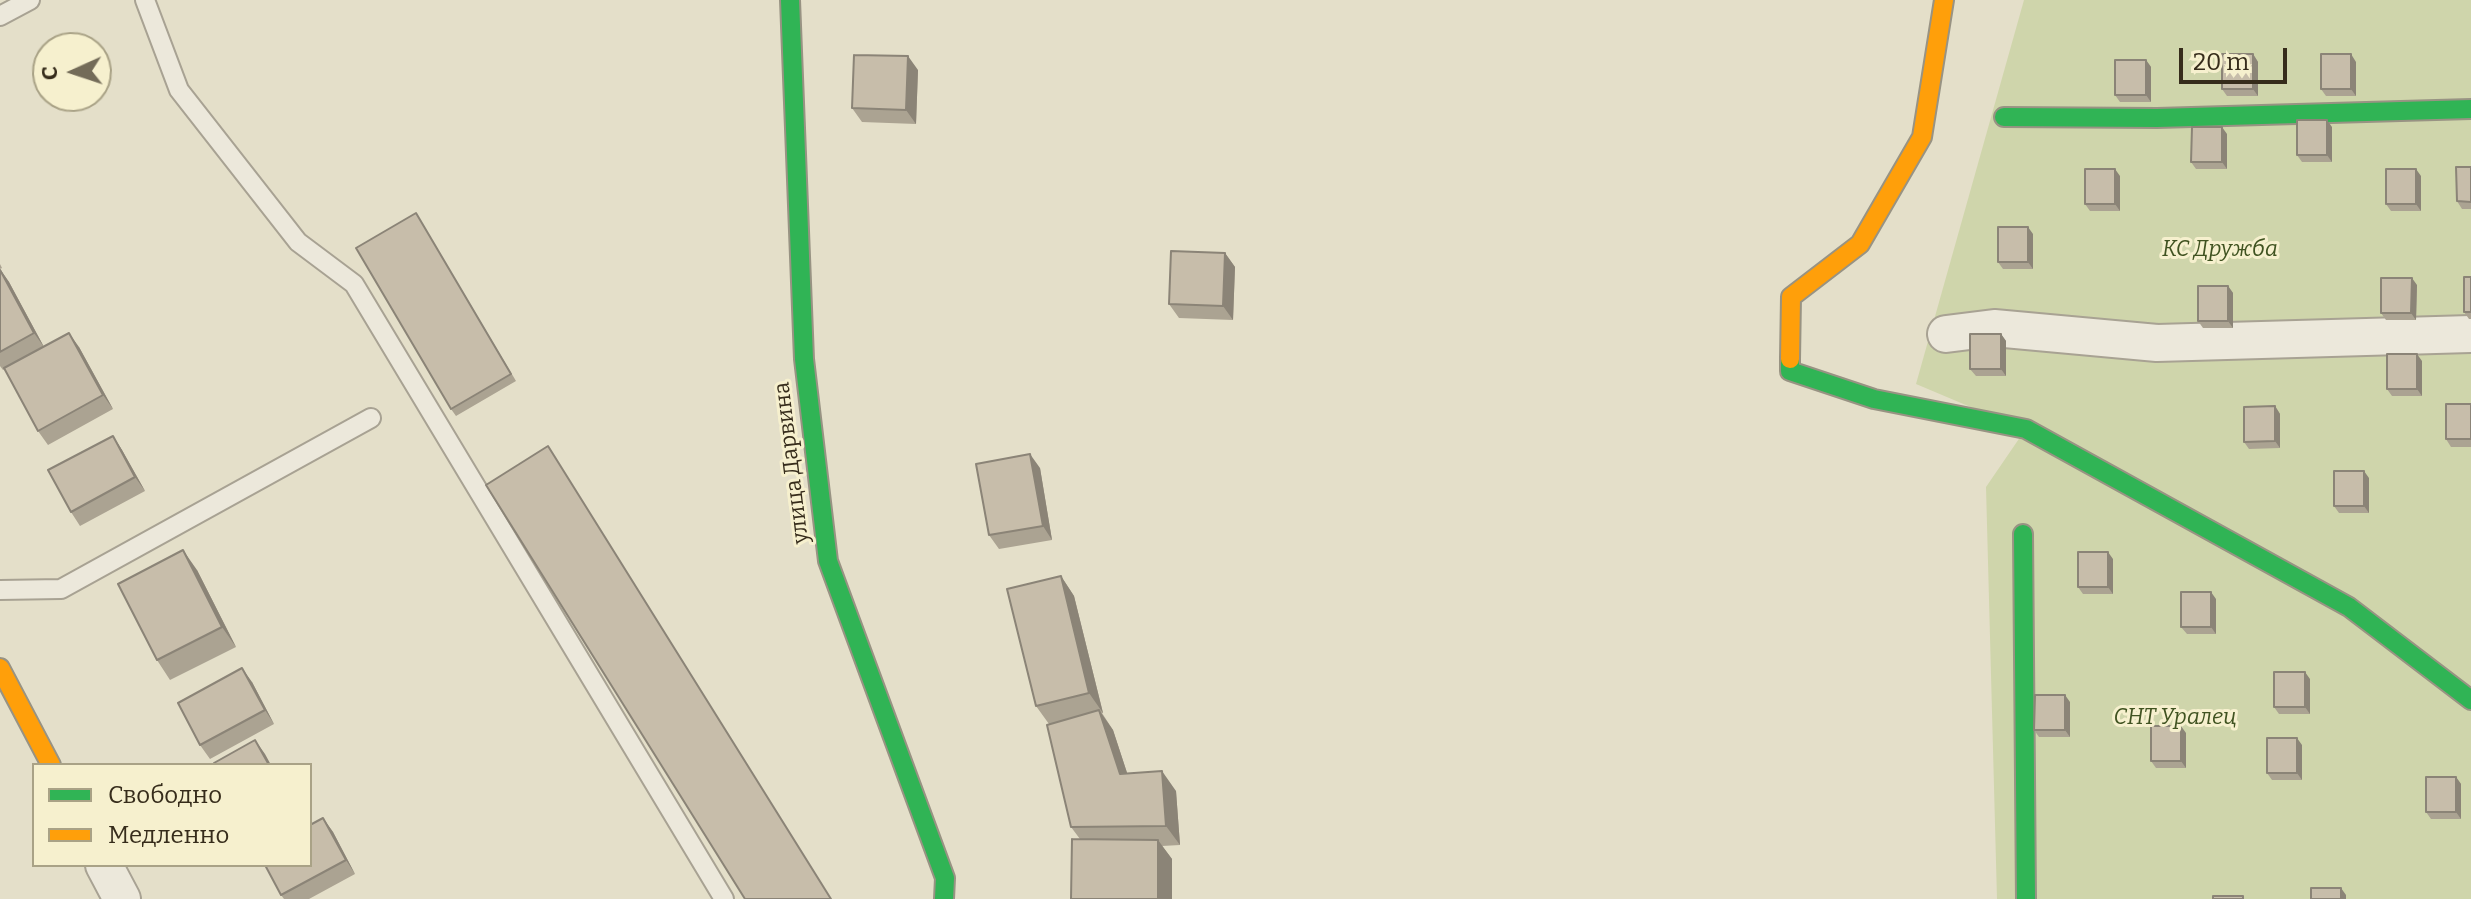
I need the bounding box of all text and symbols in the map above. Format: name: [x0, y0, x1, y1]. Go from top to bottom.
north arrow: [32, 32, 112, 112]
scale bar: [2183, 32, 2291, 82]
text: 20 m: [2193, 48, 2249, 76]
text: С: [36, 66, 63, 81]
park label: КС Дружба: [2162, 237, 2278, 263]
street label: улица Дарвина: [769, 381, 815, 545]
park label: СНТ Уралец: [2113, 705, 2237, 731]
legend: [32, 763, 312, 867]
text: Свободно: [108, 781, 222, 809]
text: Медленно: [108, 821, 229, 849]

